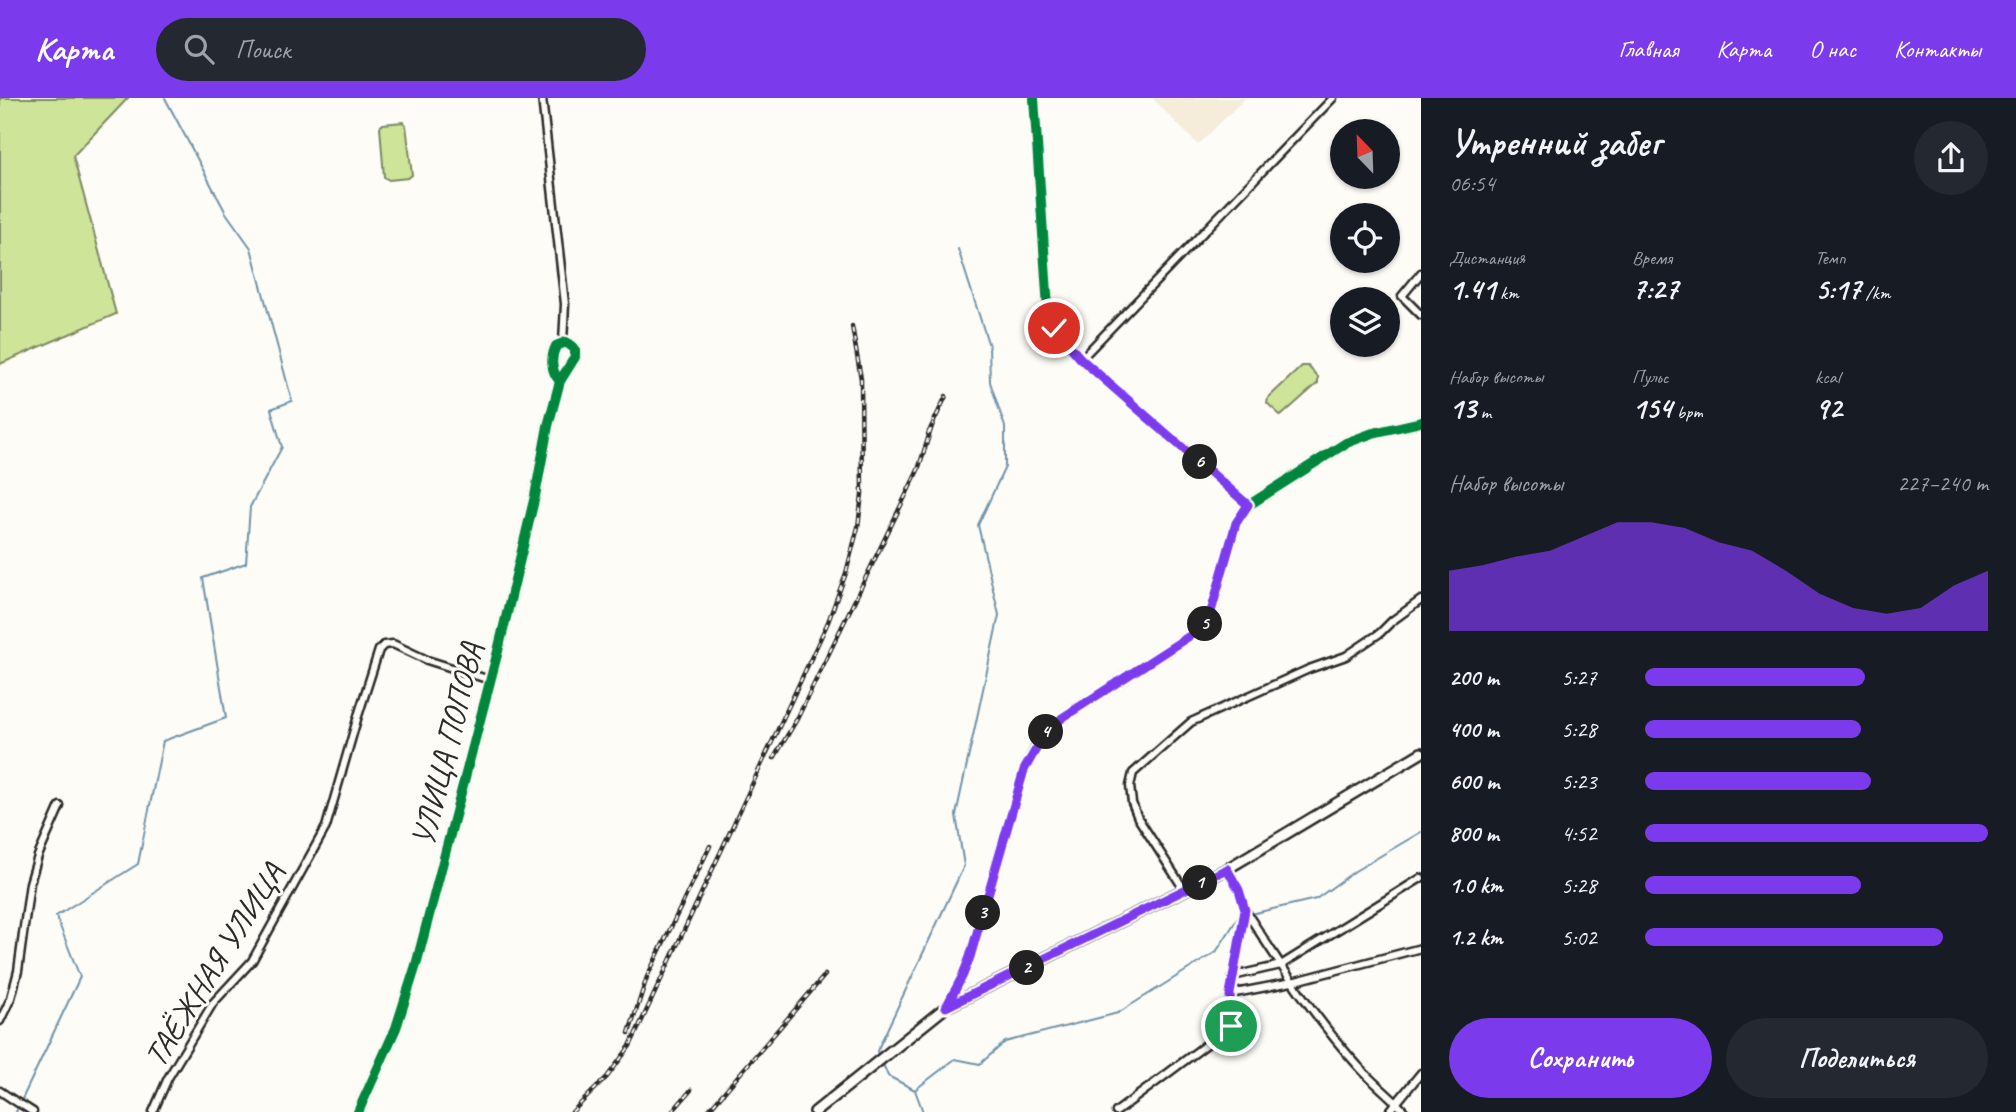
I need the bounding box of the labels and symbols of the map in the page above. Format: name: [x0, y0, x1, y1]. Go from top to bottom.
north arrow: [1330, 119, 1400, 189]
pin: [1024, 298, 1084, 358]
pin: 6: [1182, 444, 1218, 480]
pin: 5: [1188, 606, 1222, 642]
street label: УЛИЦА ПОПОВА: [401, 637, 493, 850]
pin: 4: [1028, 714, 1064, 750]
street label: ТАЁЖНАЯ УЛИЦА: [134, 854, 294, 1074]
pin: 1: [1182, 866, 1218, 900]
pin: 3: [965, 896, 1000, 930]
pin: 2: [1010, 950, 1044, 986]
pin: [1201, 996, 1261, 1056]

